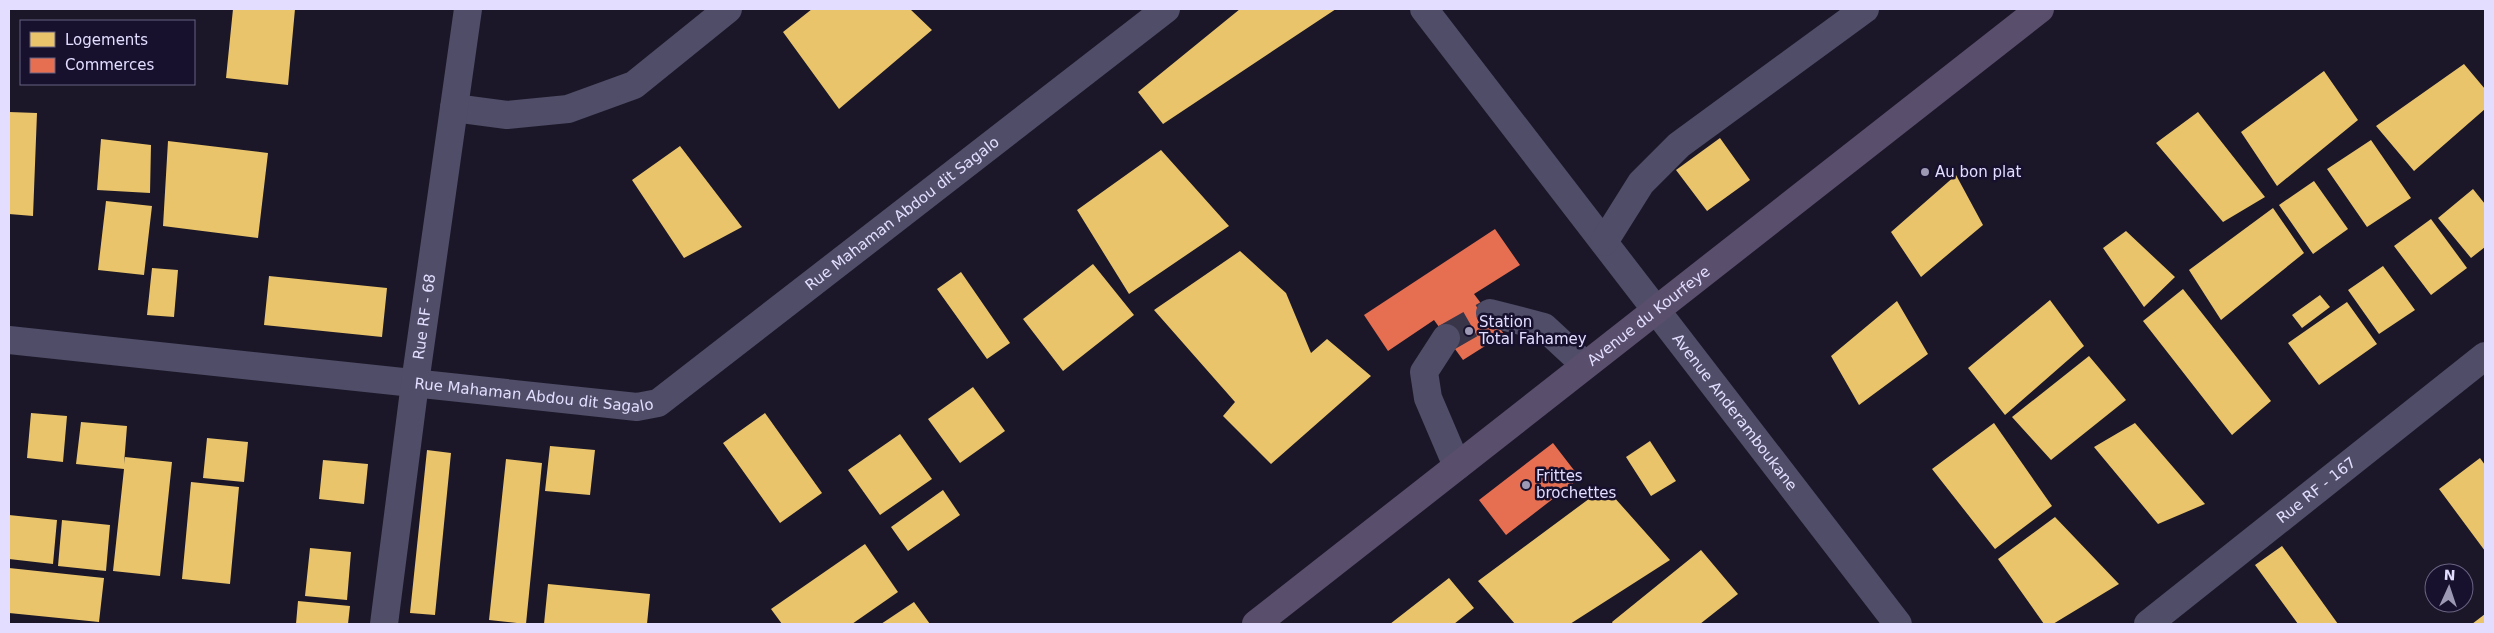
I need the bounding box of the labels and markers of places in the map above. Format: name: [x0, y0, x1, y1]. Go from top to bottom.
place label: Au bon plat: [1935, 163, 2021, 181]
marker: Au bon plat: [1919, 166, 1931, 178]
place label: Station Total Fahamey: [1478, 313, 1587, 348]
marker: Station Total Fahamey: [1463, 325, 1475, 337]
place label: Frittes brochettes: [1536, 467, 1617, 502]
marker: Frittes brochettes: [1520, 479, 1532, 491]

